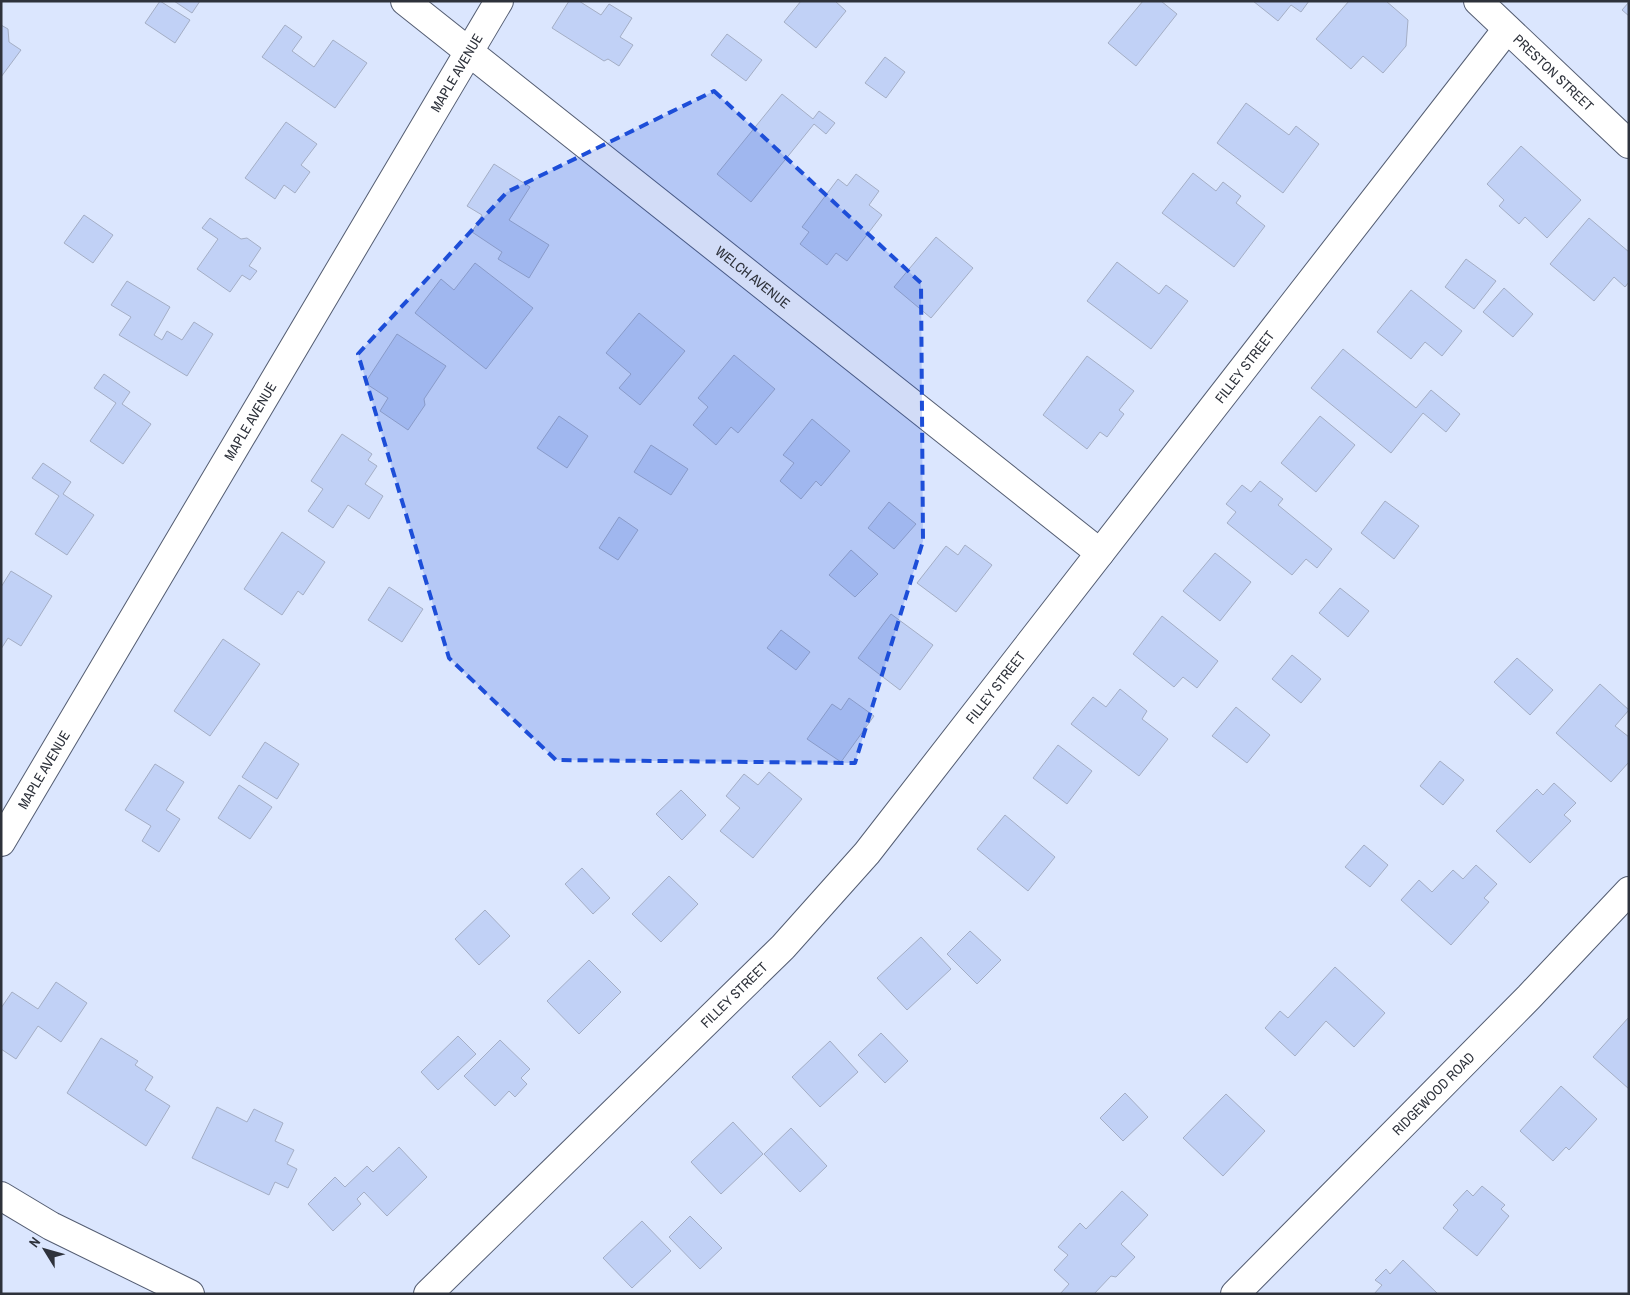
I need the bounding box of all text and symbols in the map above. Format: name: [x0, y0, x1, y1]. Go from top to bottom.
street label: MAPLE AVENUE: [426, 30, 487, 115]
street label: PRESTON STREET: [1510, 30, 1597, 115]
street label: WELCH AVENUE: [712, 242, 794, 312]
street label: FILLEY STREET: [1211, 327, 1278, 407]
street label: MAPLE AVENUE: [220, 379, 280, 464]
street label: FILLEY STREET: [962, 648, 1029, 727]
street label: MAPLE AVENUE: [14, 727, 74, 812]
street label: FILLEY STREET: [697, 958, 771, 1032]
street label: RIDGEWOOD ROAD: [1388, 1048, 1478, 1139]
north arrow: [20, 1225, 70, 1275]
text: N: [25, 1233, 44, 1251]

